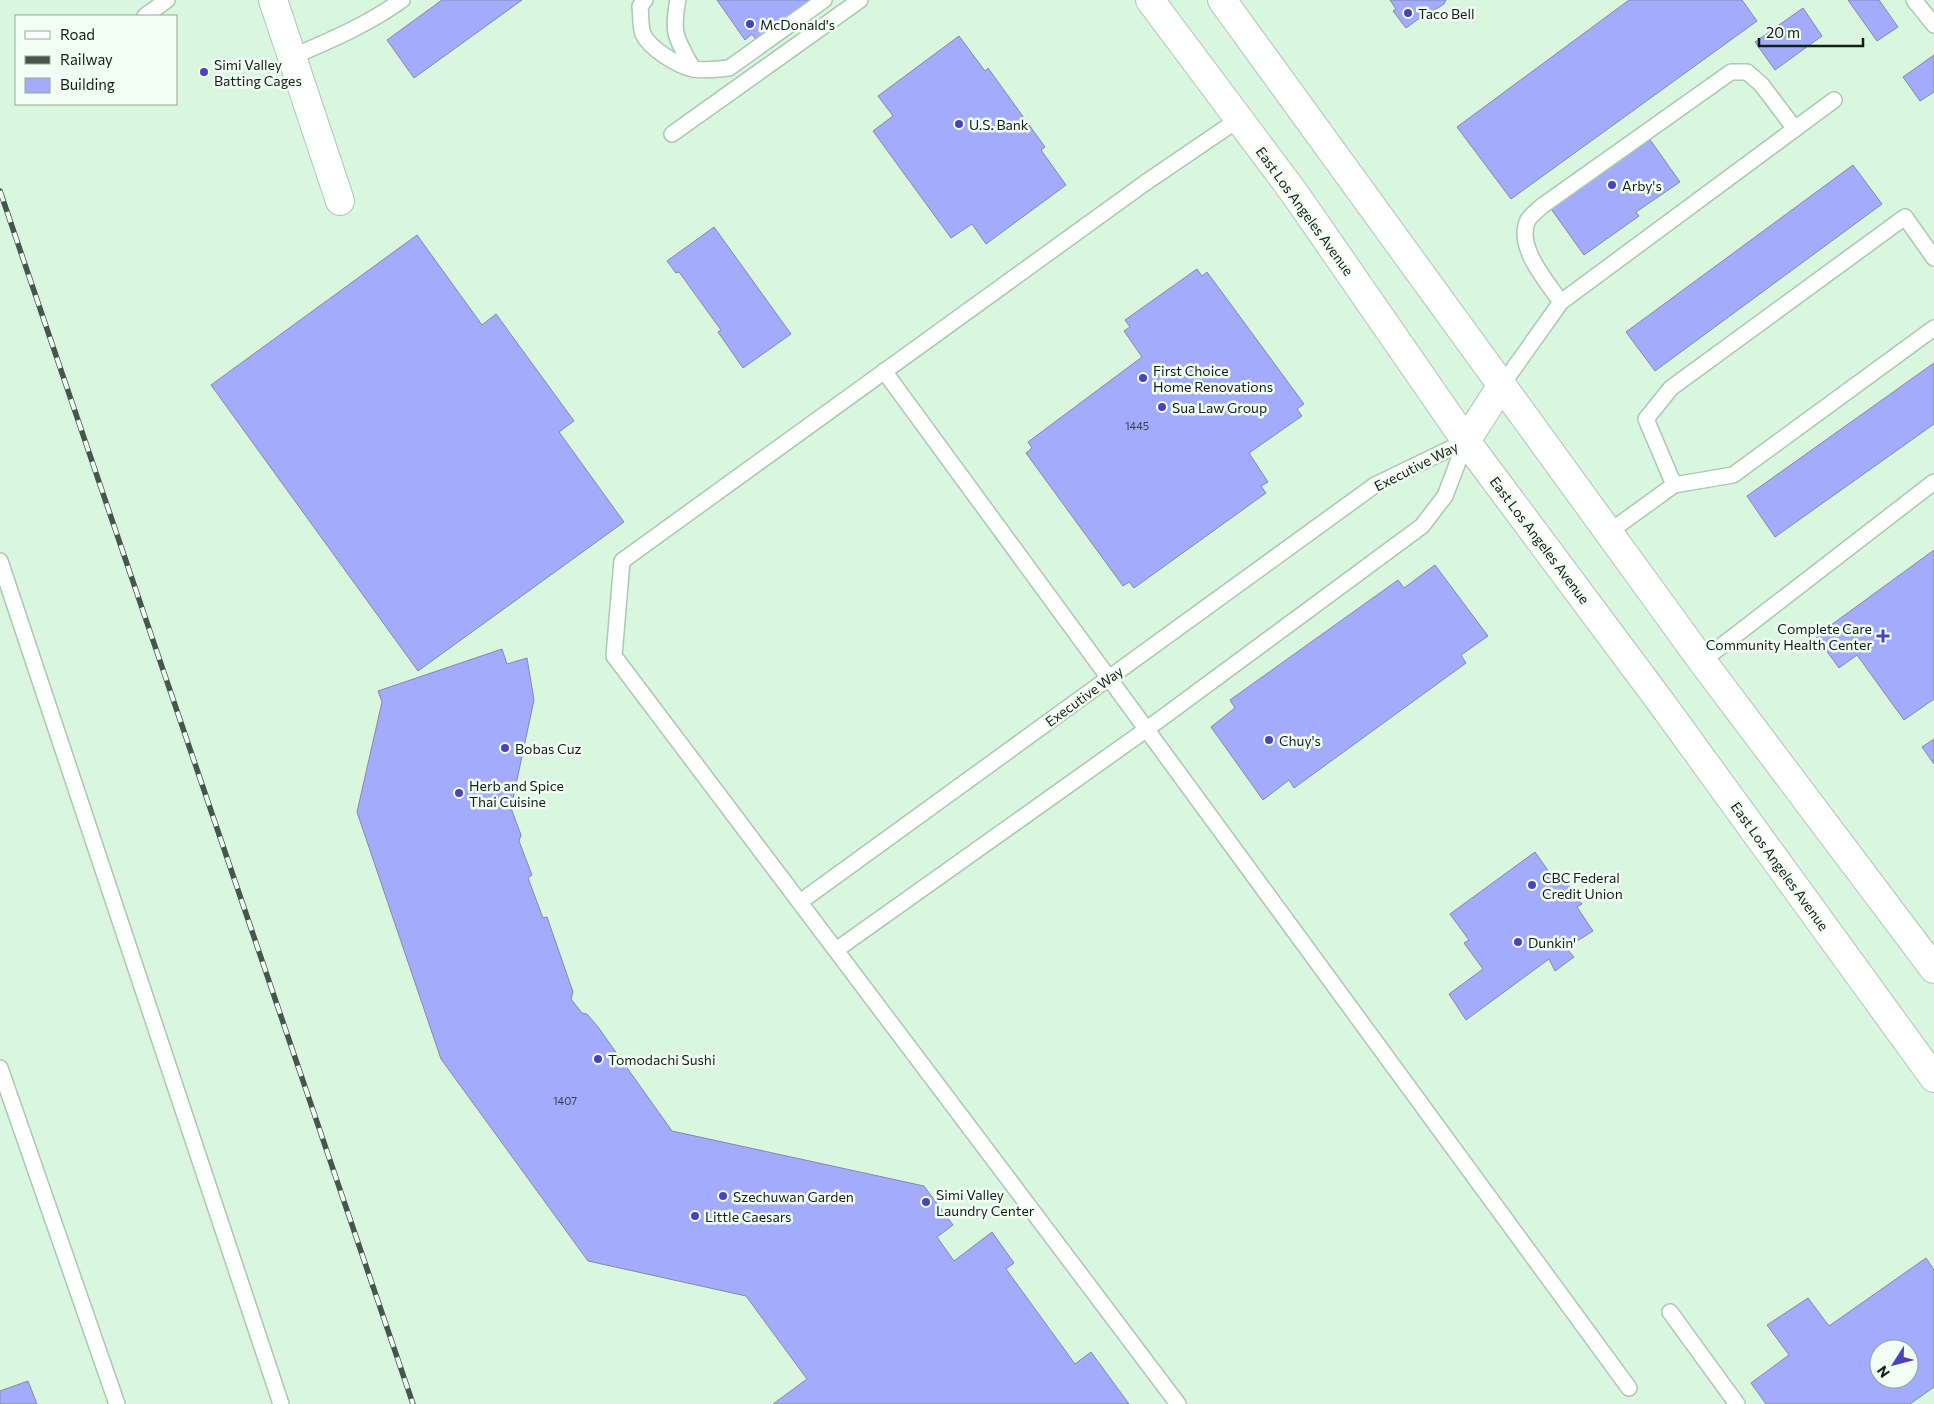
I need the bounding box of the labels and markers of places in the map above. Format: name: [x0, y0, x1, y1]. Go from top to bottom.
place label: Taco Bell: [1418, 5, 1475, 22]
marker: Taco Bell: [1402, 7, 1414, 19]
place label: McDonald's: [760, 16, 835, 33]
marker: McDonald's: [744, 18, 756, 30]
place label: Simi Valley Batting Cages: [214, 56, 302, 89]
marker: Simi Valley Batting Cages: [198, 66, 210, 78]
place label: U.S. Bank: [969, 116, 1029, 133]
marker: U.S. Bank: [953, 118, 965, 130]
place label: Arby's: [1622, 177, 1662, 194]
marker: Arby's: [1606, 179, 1618, 191]
place label: First Choice Home Renovations: [1153, 362, 1273, 395]
marker: First Choice Home Renovations: [1137, 372, 1149, 384]
place label: Sua Law Group: [1172, 399, 1267, 416]
marker: Sua Law Group: [1156, 401, 1168, 413]
place label: Complete Care Community Health Center: [1706, 620, 1872, 653]
marker: Complete Care Community Health Center: [1876, 629, 1890, 643]
place label: Chuy's: [1279, 732, 1321, 749]
marker: Chuy's: [1263, 734, 1275, 746]
place label: Bobas Cuz: [515, 740, 581, 757]
marker: Bobas Cuz: [499, 742, 511, 754]
place label: Herb and Spice Thai Cuisine: [469, 777, 564, 810]
marker: Herb and Spice Thai Cuisine: [453, 787, 465, 799]
place label: CBC Federal Credit Union: [1542, 869, 1623, 902]
marker: CBC Federal Credit Union: [1526, 879, 1538, 891]
place label: Dunkin': [1528, 934, 1576, 951]
marker: Dunkin': [1512, 936, 1524, 948]
place label: Tomodachi Sushi: [608, 1051, 716, 1068]
marker: Tomodachi Sushi: [592, 1053, 604, 1065]
place label: Simi Valley Laundry Center: [936, 1186, 1035, 1219]
place label: Szechuwan Garden: [733, 1188, 854, 1205]
marker: Szechuwan Garden: [717, 1190, 729, 1202]
marker: Simi Valley Laundry Center: [920, 1196, 932, 1208]
place label: Little Caesars: [705, 1208, 791, 1225]
marker: Little Caesars: [689, 1210, 701, 1222]

